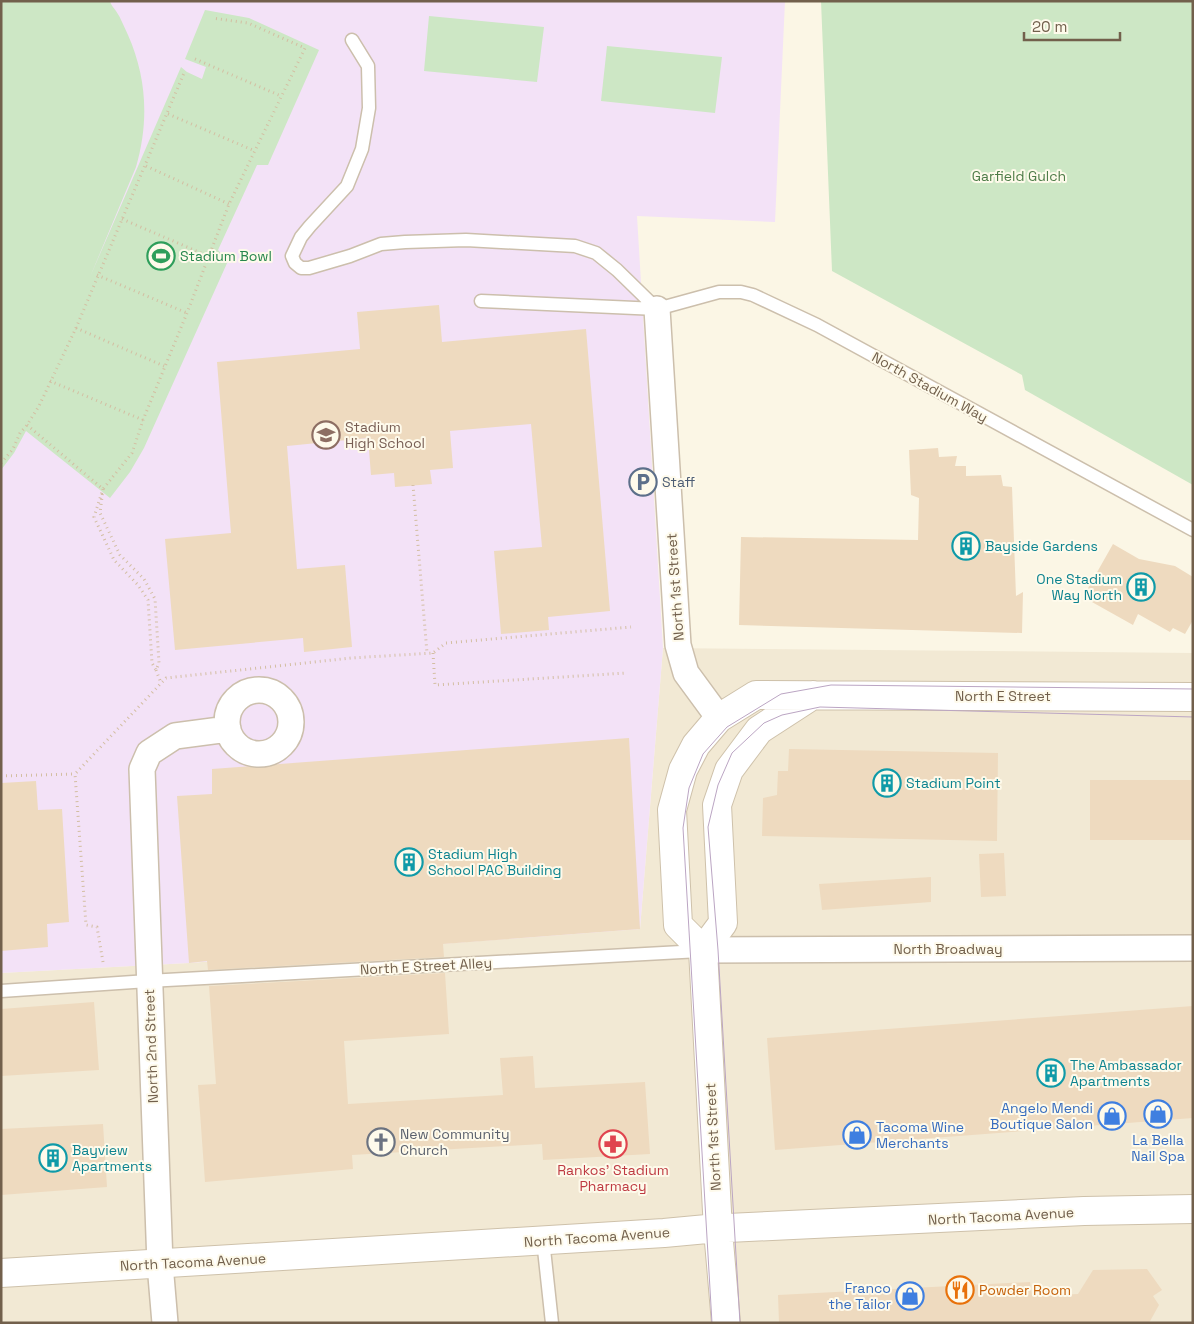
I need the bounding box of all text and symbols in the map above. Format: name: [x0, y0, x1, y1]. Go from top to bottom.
scale bar: [1024, 10, 1120, 42]
text: 20 m: [1032, 17, 1067, 36]
park label: Garfield Gulch: [972, 167, 1066, 185]
sports icon: Stadium Bowl: [146, 241, 176, 271]
place label: Stadium Bowl: [180, 247, 272, 265]
street label: North Stadium Way: [869, 348, 991, 426]
place label: Stadium High School: [345, 418, 425, 452]
school or university icon: Stadium High School: [311, 420, 341, 450]
parking icon: Staff: [628, 467, 658, 497]
place label: Staff: [662, 473, 696, 491]
building icon: Bayside Gardens: [951, 531, 981, 561]
street label: North 1st Street: [662, 533, 688, 641]
place label: Bayside Gardens: [985, 537, 1098, 555]
place label: One Stadium Way North: [1036, 570, 1122, 604]
building icon: One Stadium Way North: [1126, 572, 1156, 602]
street label: North E Street: [955, 687, 1051, 705]
building icon: Stadium Point: [872, 768, 902, 798]
place label: Stadium Point: [906, 774, 1001, 792]
place label: Stadium High School PAC Building: [428, 845, 561, 879]
building icon: Stadium High School PAC Building: [394, 847, 424, 877]
street label: North Broadway: [893, 940, 1003, 958]
street label: North E Street Alley: [360, 954, 492, 978]
street label: North 2nd Street: [140, 989, 162, 1103]
place label: The Ambassador Apartments: [1070, 1056, 1182, 1090]
building icon: The Ambassador Apartments: [1036, 1058, 1066, 1088]
street label: North 1st Street: [701, 1083, 725, 1191]
place label: Angelo Mendi Boutique Salon: [990, 1099, 1093, 1133]
shop icon: La Bella Nail Spa: [1143, 1099, 1173, 1129]
shop icon: Angelo Mendi Boutique Salon: [1097, 1101, 1127, 1131]
place label: Tacoma Wine Merchants: [876, 1118, 964, 1152]
shop icon: Tacoma Wine Merchants: [842, 1120, 872, 1150]
place label: New Community Church: [400, 1125, 509, 1159]
church icon: New Community Church: [366, 1127, 396, 1157]
pharmacy icon: Rankos' Stadium Pharmacy: [598, 1129, 628, 1159]
place label: La Bella Nail Spa: [1131, 1131, 1185, 1165]
place label: Bayview Apartments: [72, 1141, 152, 1175]
building icon: Bayview Apartments: [38, 1143, 68, 1173]
place label: Rankos' Stadium Pharmacy: [557, 1161, 669, 1195]
street label: North Tacoma Avenue: [927, 1203, 1075, 1229]
street label: North Tacoma Avenue: [523, 1223, 671, 1251]
street label: North Tacoma Avenue: [119, 1249, 267, 1275]
restaurant icon: Powder Room: [945, 1275, 975, 1305]
place label: Franco the Tailor: [829, 1279, 891, 1313]
shop icon: Franco the Tailor: [895, 1281, 925, 1311]
place label: Powder Room: [979, 1281, 1071, 1299]

